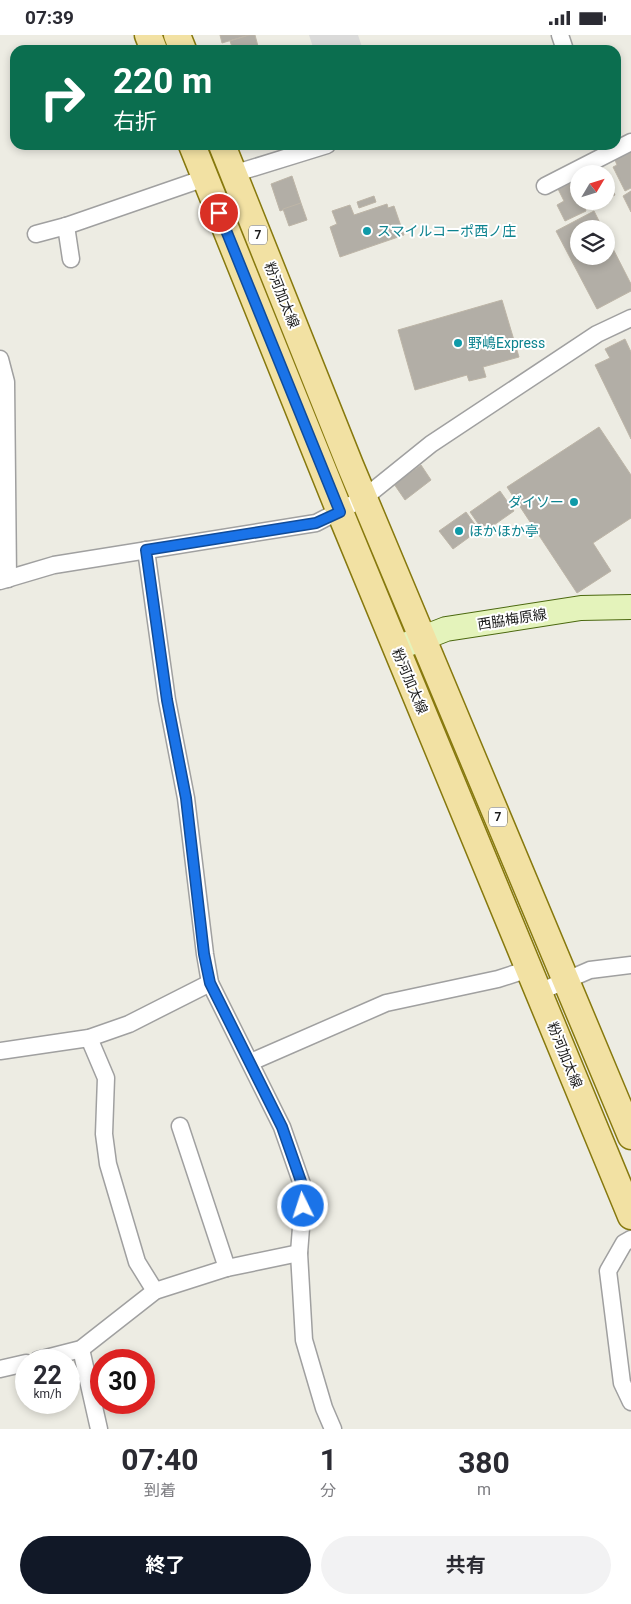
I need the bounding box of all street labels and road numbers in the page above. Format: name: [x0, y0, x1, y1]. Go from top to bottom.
road number: 7: [249, 225, 267, 245]
street label: 粉河加太線: [261, 260, 303, 330]
street label: 西脇梅原線: [476, 606, 548, 632]
street label: 粉河加太線: [389, 646, 431, 716]
road number: 7: [489, 807, 507, 827]
street label: 粉河加太線: [544, 1020, 586, 1090]

